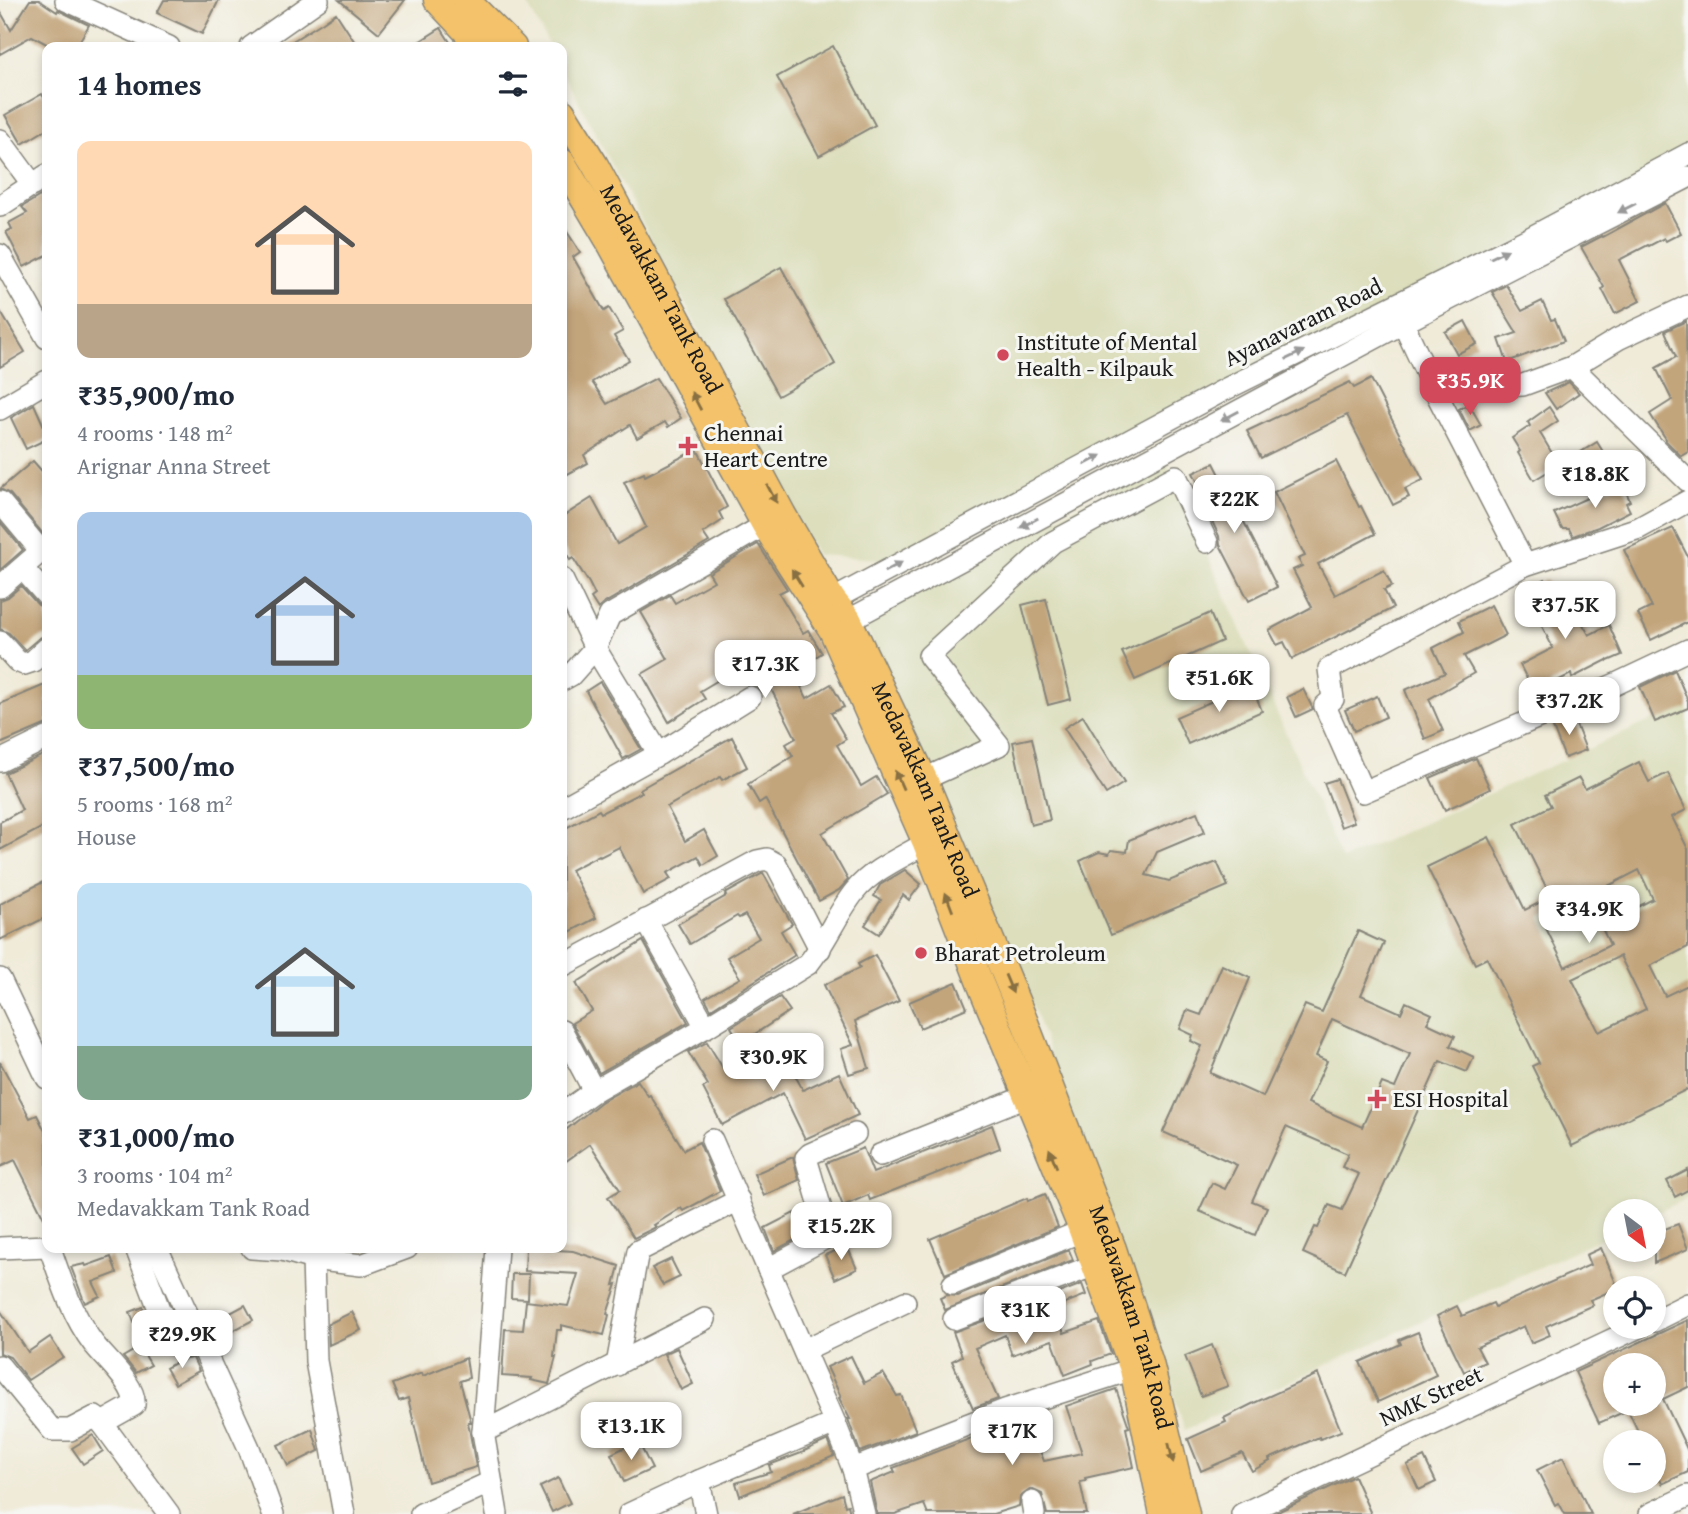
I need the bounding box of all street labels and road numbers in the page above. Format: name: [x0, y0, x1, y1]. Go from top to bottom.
street label: Medavakkam Tank Road: [592, 178, 732, 400]
street label: Ayanavaram Road: [1218, 269, 1388, 374]
street label: Medavakkam Tank Road: [864, 676, 989, 903]
street label: Medavakkam Tank Road: [1081, 1200, 1182, 1433]
street label: NMK Street: [1374, 1357, 1488, 1434]

